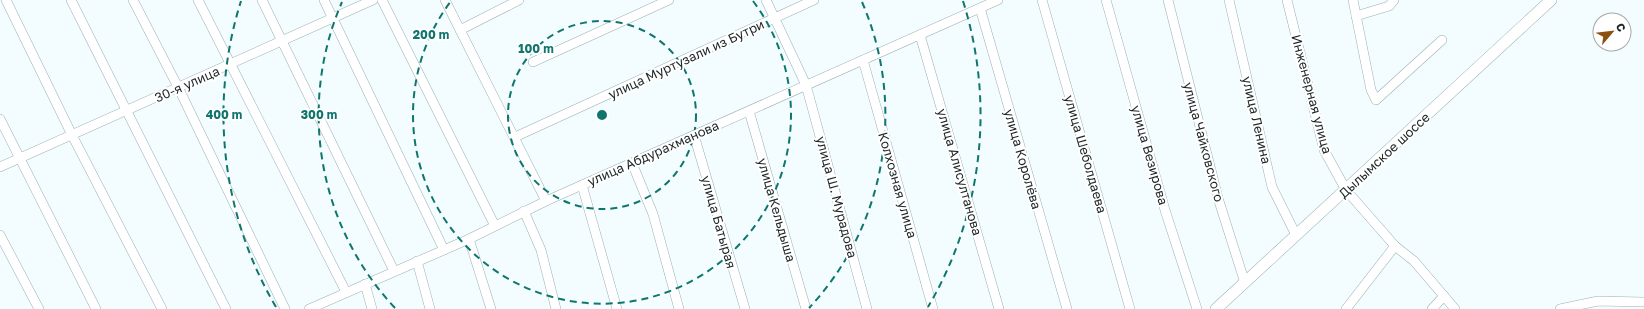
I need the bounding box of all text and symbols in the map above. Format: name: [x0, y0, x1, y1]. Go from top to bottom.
north arrow: [1592, 12, 1632, 52]
street label: улица Муртузали из Бутри: [605, 16, 767, 102]
text: С: [1614, 21, 1629, 34]
text: 200 m: [413, 27, 449, 42]
street label: Инженерная улица: [1288, 33, 1336, 155]
text: 100 m: [518, 41, 554, 56]
street label: 30-я улица: [152, 63, 222, 105]
street label: улица Ленина: [1239, 75, 1275, 165]
street label: улица Чайковского: [1180, 80, 1228, 204]
street label: улица Шеболдаева: [1061, 93, 1111, 215]
street label: улица Везирова: [1128, 103, 1172, 207]
text: 400 m: [206, 107, 242, 122]
text: 300 m: [301, 107, 337, 122]
street label: улица Алисултанова: [934, 107, 986, 237]
street label: улица Королёва: [1001, 107, 1045, 211]
centre of rings: [595, 108, 609, 122]
street label: Дылымское шоссе: [1335, 109, 1433, 201]
street label: улица Абдурахманова: [585, 117, 721, 189]
street label: Колхозная улица: [875, 130, 921, 240]
street label: улица Ш. Мурадова: [813, 134, 861, 260]
street label: улица Кельдыша: [755, 156, 799, 264]
street label: улица Батырая: [698, 174, 740, 270]

